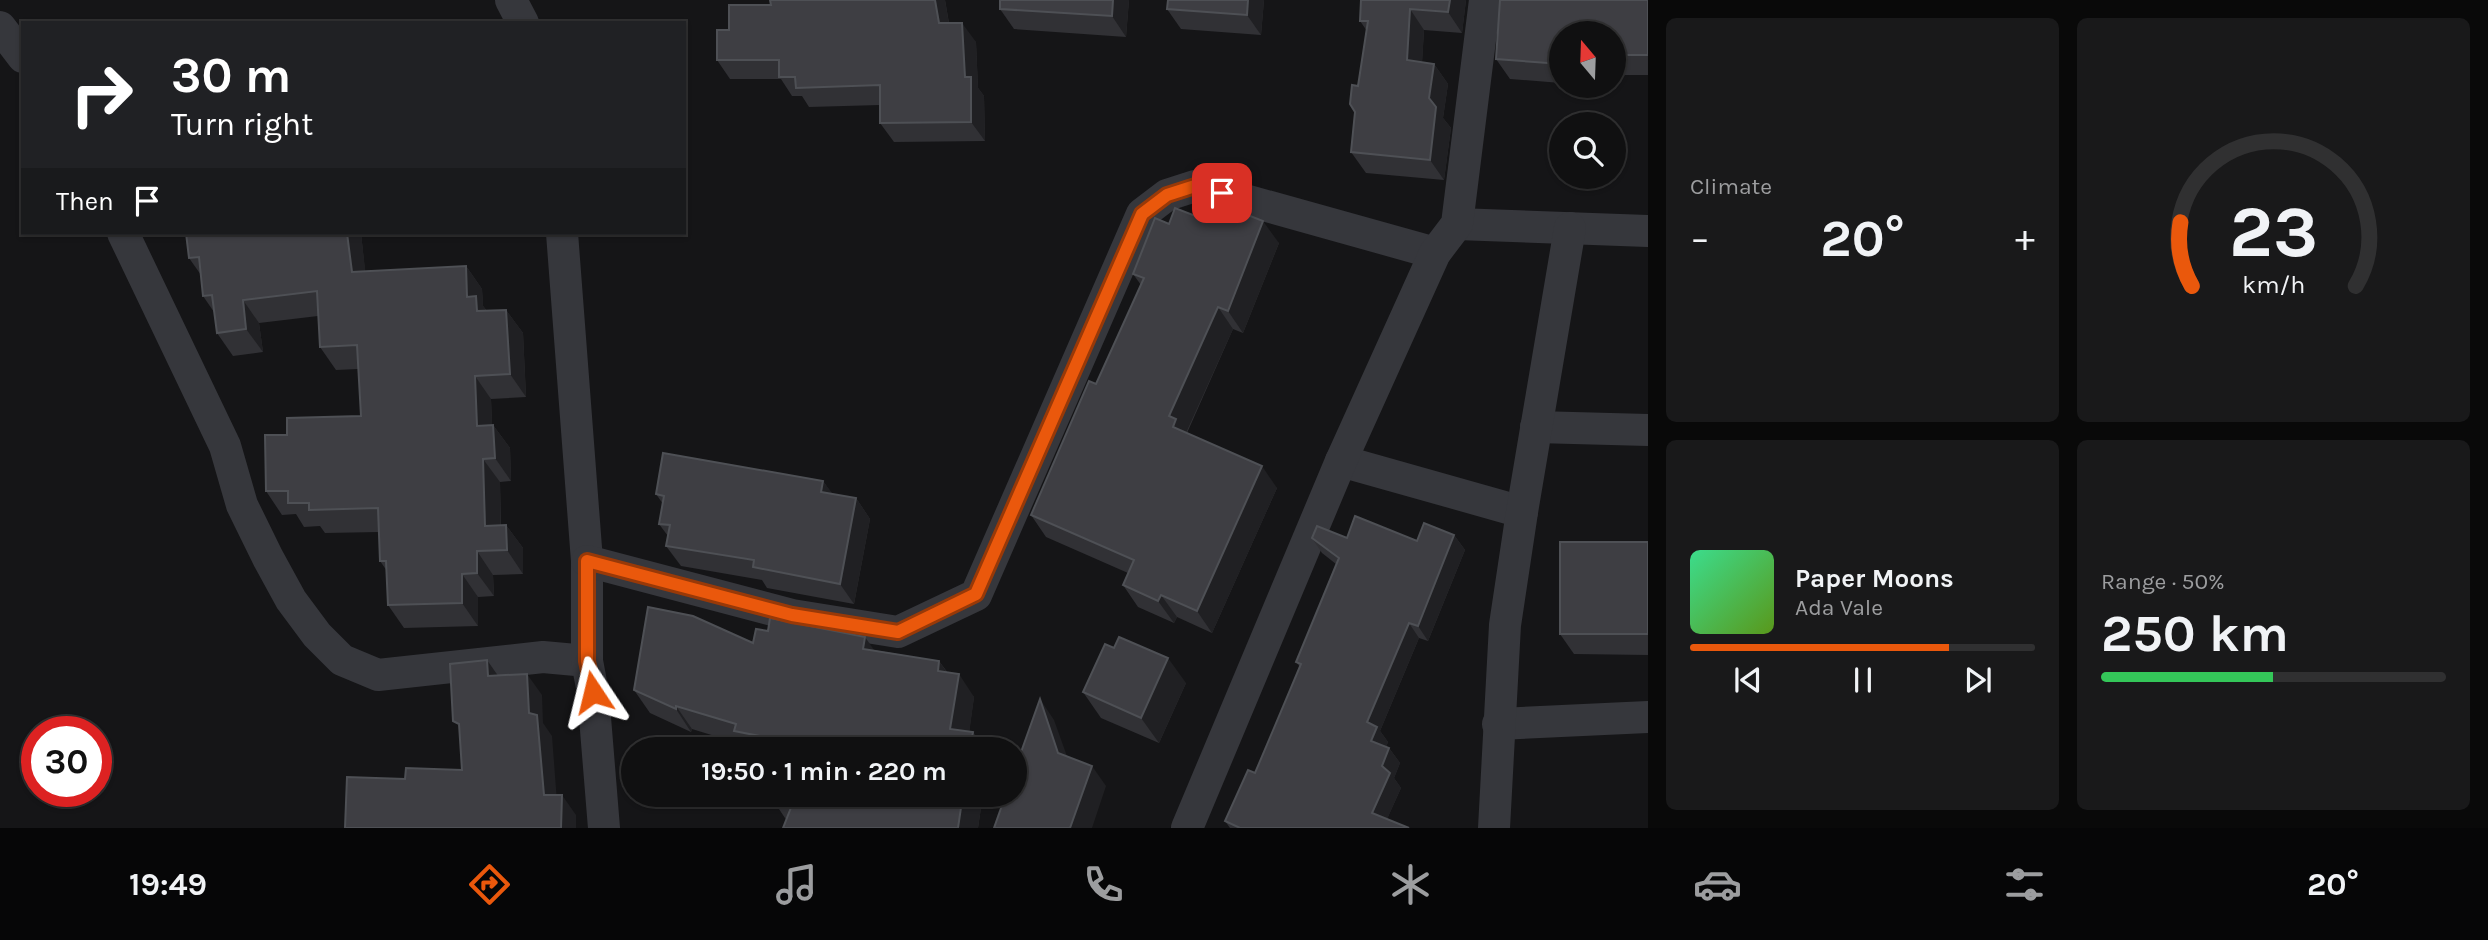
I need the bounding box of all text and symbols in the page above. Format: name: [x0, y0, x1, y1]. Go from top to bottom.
north arrow: [1549, 21, 1626, 98]
map controls: [1549, 21, 1626, 189]
text: 30 m: [171, 47, 291, 104]
icon: right: [56, 49, 147, 140]
text: Turn right: [171, 106, 313, 143]
button: search: [1549, 112, 1626, 189]
pin: [1192, 163, 1252, 223]
text: Climate: [1690, 173, 1772, 200]
icon: arrive: [1203, 174, 1241, 212]
icon: arrive: [128, 182, 166, 220]
text: Then: [56, 186, 114, 217]
text: 23: [2229, 189, 2318, 274]
text: 20°: [1820, 208, 1905, 269]
text: −: [1690, 216, 1710, 261]
text: +: [2015, 216, 2035, 261]
text: km/h: [2242, 270, 2305, 299]
text: Paper Moons: [1795, 563, 1954, 594]
text: Range · 50%: [2101, 568, 2225, 595]
text: Ada Vale: [1795, 594, 1883, 621]
text: 250 km: [2101, 603, 2289, 664]
position arrow: [556, 655, 630, 729]
icon: previous: [1729, 661, 1767, 699]
icon: pause: [1844, 661, 1882, 699]
icon: next: [1959, 661, 1997, 699]
speed limit sign: 30: [21, 716, 112, 807]
text: 19:50 · 1 min · 220 m: [701, 756, 947, 787]
icon: directions: [465, 860, 514, 909]
icon: music: [772, 860, 821, 909]
icon: phone: [1079, 860, 1128, 909]
icon: climate: [1386, 860, 1435, 909]
icon: car: [1693, 860, 1742, 909]
icon: filters: [2000, 860, 2049, 909]
text: 19:49: [129, 866, 207, 903]
text: 20°: [2307, 866, 2359, 903]

